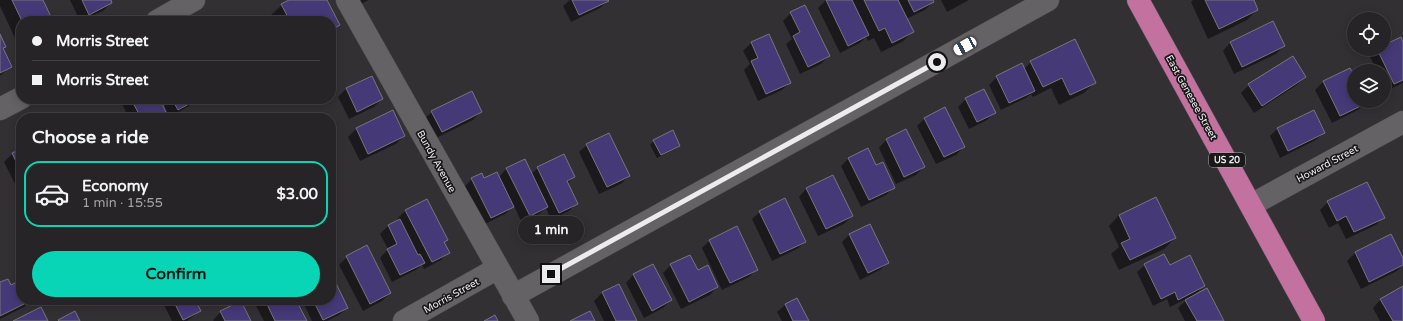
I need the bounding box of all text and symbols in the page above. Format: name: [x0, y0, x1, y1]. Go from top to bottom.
map controls: [1347, 12, 1391, 108]
button: locate: [1347, 12, 1391, 56]
text: Morris Street: [56, 32, 149, 50]
car: [952, 35, 978, 57]
route start: [928, 53, 946, 71]
street label: East Genesee Street: [1163, 53, 1220, 142]
button: layers: [1347, 64, 1391, 108]
text: Morris Street: [56, 71, 149, 89]
text: Choose a ride: [32, 126, 149, 148]
street label: Bundy Avenue: [414, 128, 458, 195]
street label: Howard Street: [1295, 143, 1360, 185]
road number: US 20: [1209, 153, 1245, 167]
icon: car: [34, 176, 70, 212]
text: Economy: [82, 177, 148, 195]
text: $3.00: [277, 185, 318, 203]
text: 1 min · 15:55: [82, 195, 163, 211]
callout: 1 min: [518, 216, 584, 244]
text: 1 min: [534, 222, 568, 238]
button: Confirm: [32, 251, 320, 297]
route end: [542, 265, 560, 283]
street label: Morris Street: [422, 276, 482, 316]

